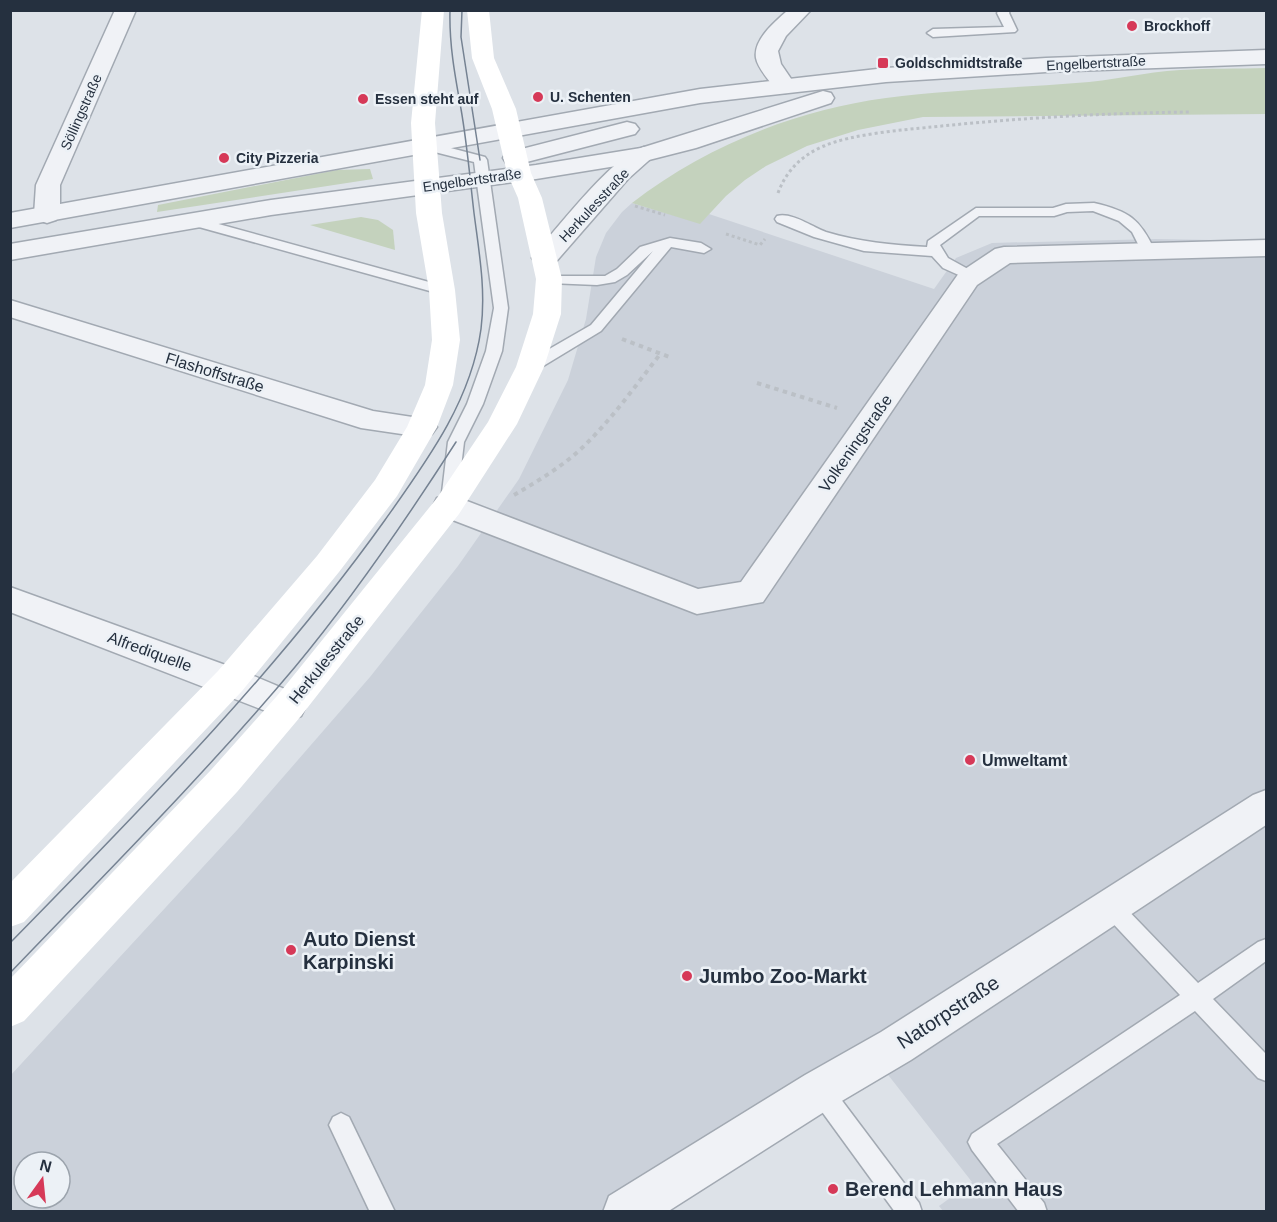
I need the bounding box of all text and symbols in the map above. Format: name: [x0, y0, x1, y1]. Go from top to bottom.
place label: Brockhoff: [1144, 18, 1210, 34]
marker: Brockhoff: [1125, 19, 1139, 33]
street label: Engelbertstraße: [1046, 52, 1146, 74]
place label: Goldschmidtstraße: [895, 55, 1023, 71]
marker: Goldschmidtstraße: [876, 56, 890, 70]
street label: Söllingstraße: [57, 71, 105, 153]
place label: U. Schenten: [550, 89, 631, 105]
marker: U. Schenten: [531, 90, 545, 104]
place label: Essen steht auf: [375, 91, 479, 107]
marker: Essen steht auf: [356, 92, 370, 106]
place label: City Pizzeria: [236, 150, 319, 166]
marker: City Pizzeria: [217, 151, 231, 165]
street label: Engelbertstraße: [422, 165, 523, 195]
street label: Herkulesstraße: [556, 165, 632, 245]
street label: Flashoffstraße: [164, 349, 266, 396]
street label: Volkeningstraße: [816, 391, 895, 495]
street label: Herkulesstraße: [286, 612, 367, 707]
street label: Alfrediquelle: [106, 628, 194, 675]
place label: Umweltamt: [982, 752, 1068, 769]
marker: Umweltamt: [963, 753, 977, 767]
place label: Auto Dienst Karpinski: [303, 928, 416, 973]
marker: Auto Dienst Karpinski: [284, 943, 298, 957]
place label: Jumbo Zoo-Markt: [699, 965, 867, 987]
marker: Jumbo Zoo-Markt: [680, 969, 694, 983]
street label: Natorpstraße: [893, 971, 1003, 1053]
north arrow: [12, 1150, 72, 1210]
text: N: [38, 1156, 54, 1176]
place label: Berend Lehmann Haus: [845, 1178, 1063, 1200]
marker: Berend Lehmann Haus: [826, 1182, 840, 1196]

